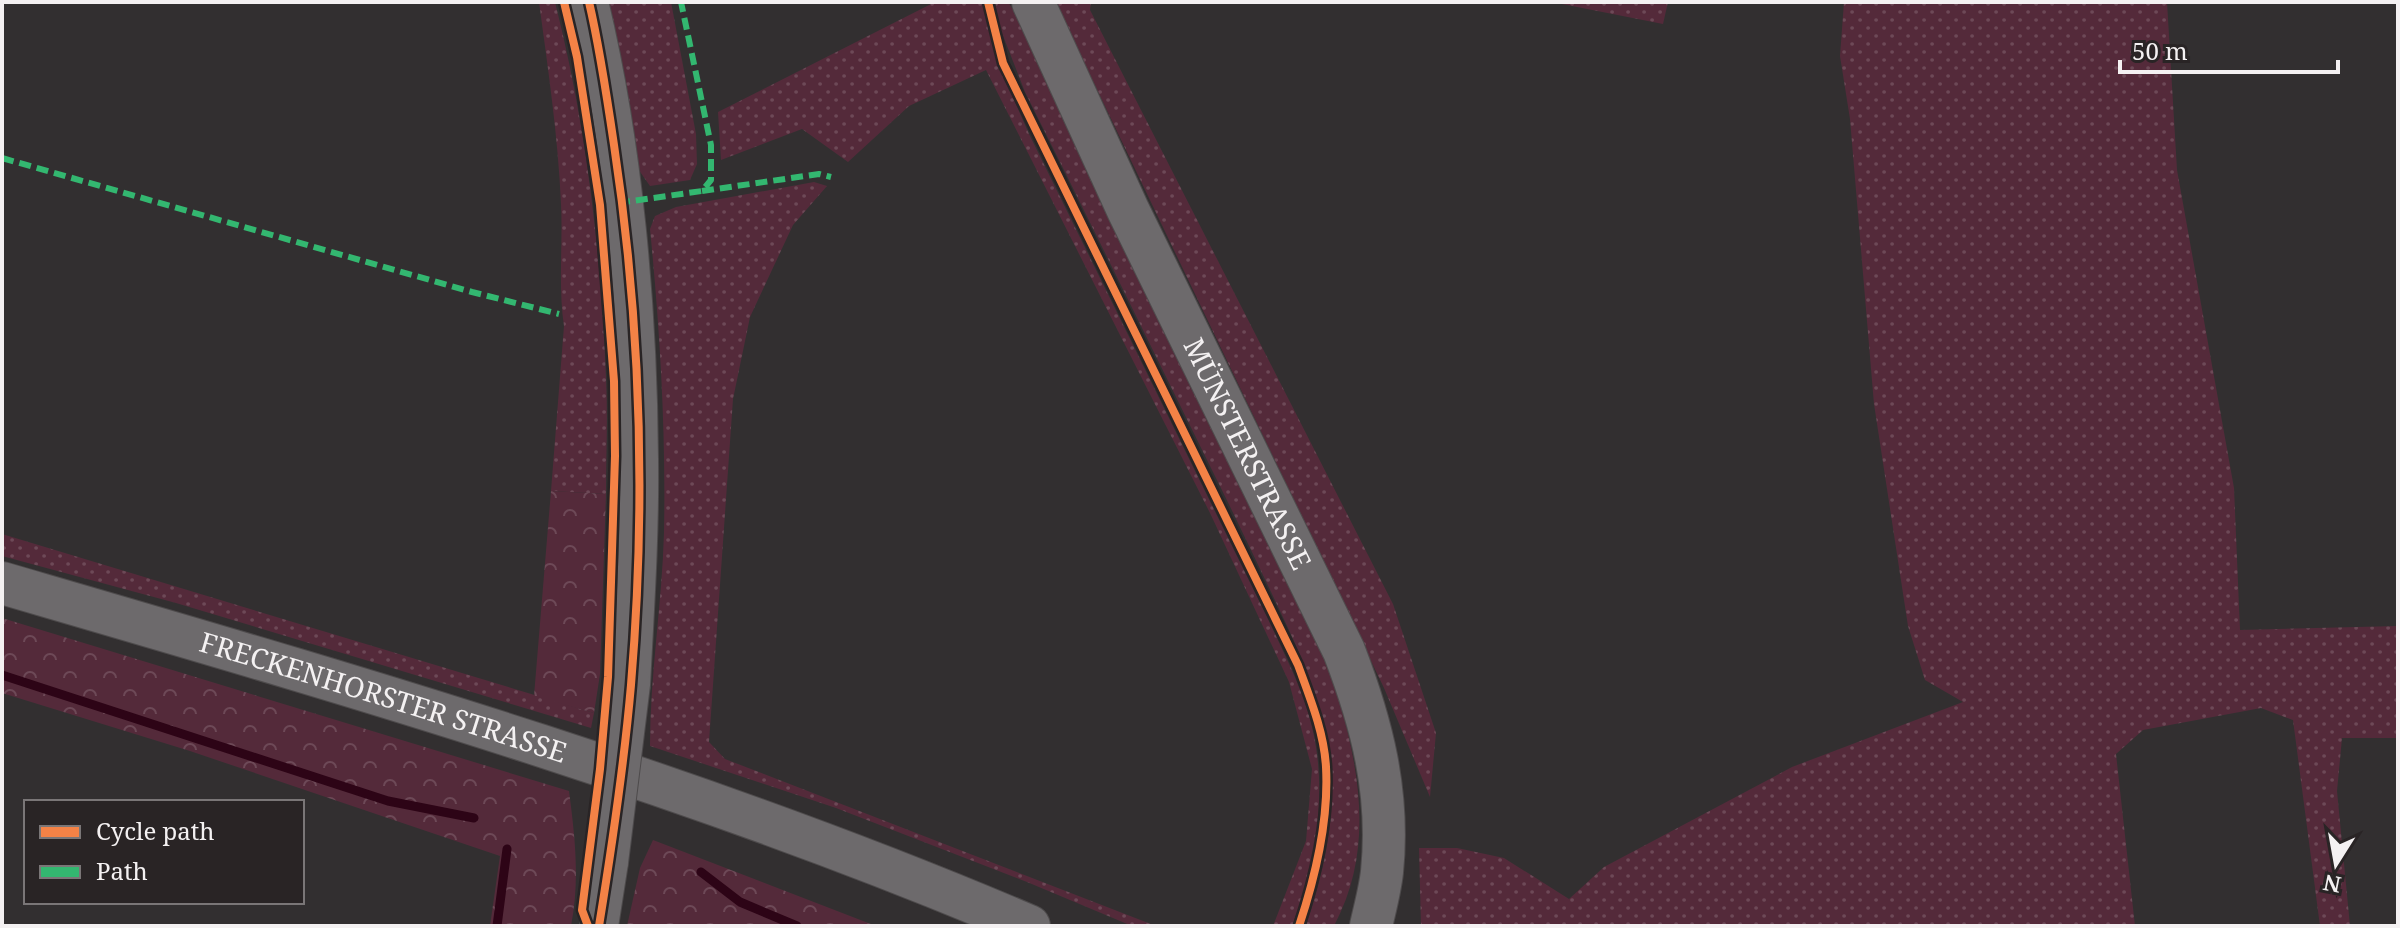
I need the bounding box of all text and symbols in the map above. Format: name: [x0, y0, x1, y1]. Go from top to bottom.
scale bar: [2120, 24, 2338, 74]
text: 50 m: [2132, 34, 2188, 67]
street label: MÜNSTERSTRASSE: [1175, 331, 1321, 575]
street label: FRECKENHORSTER STRASSE: [195, 622, 572, 771]
legend: [24, 800, 304, 904]
text: Cycle path: [96, 814, 215, 847]
north arrow: [2296, 824, 2376, 904]
text: Path: [96, 854, 148, 887]
text: N: [2321, 868, 2343, 901]

